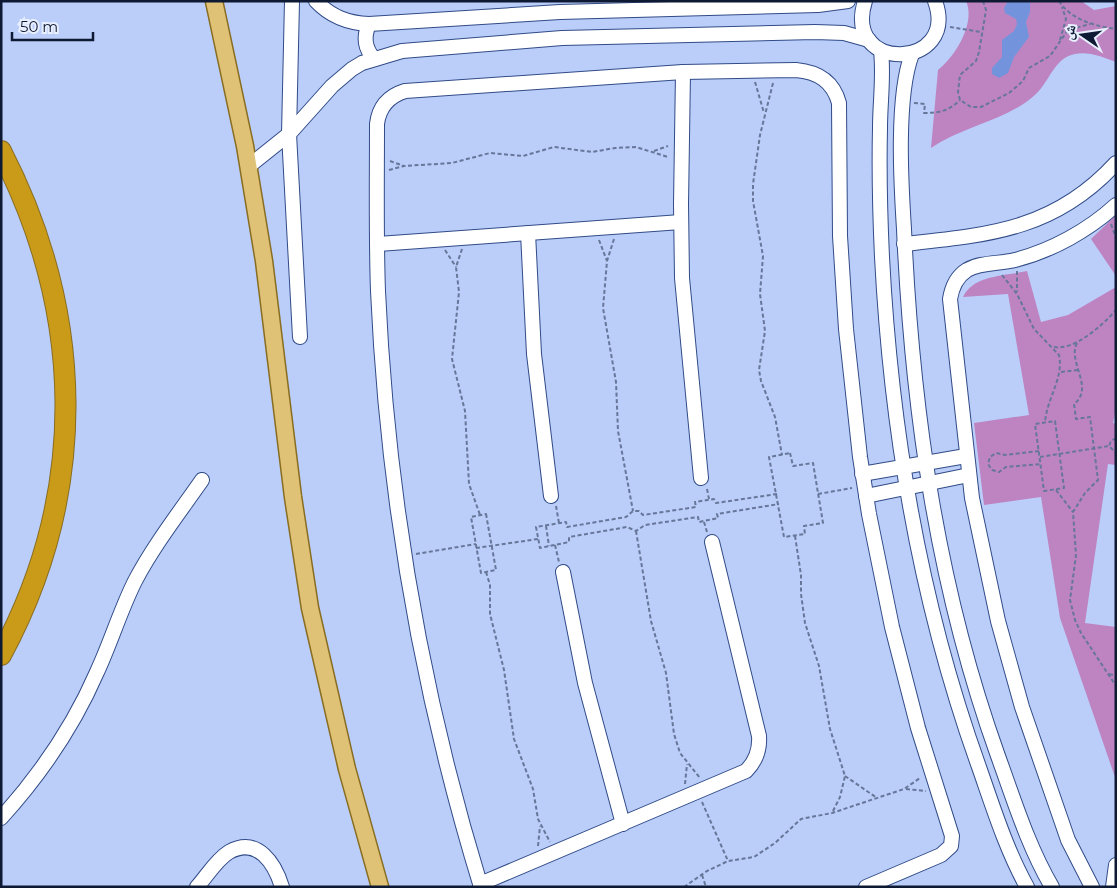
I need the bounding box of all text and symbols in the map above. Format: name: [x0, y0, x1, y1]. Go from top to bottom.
scale bar: [12, 10, 94, 42]
north arrow: [1057, 10, 1107, 60]
text: 50 m: [20, 17, 58, 36]
text: ش: [1059, 23, 1080, 41]

